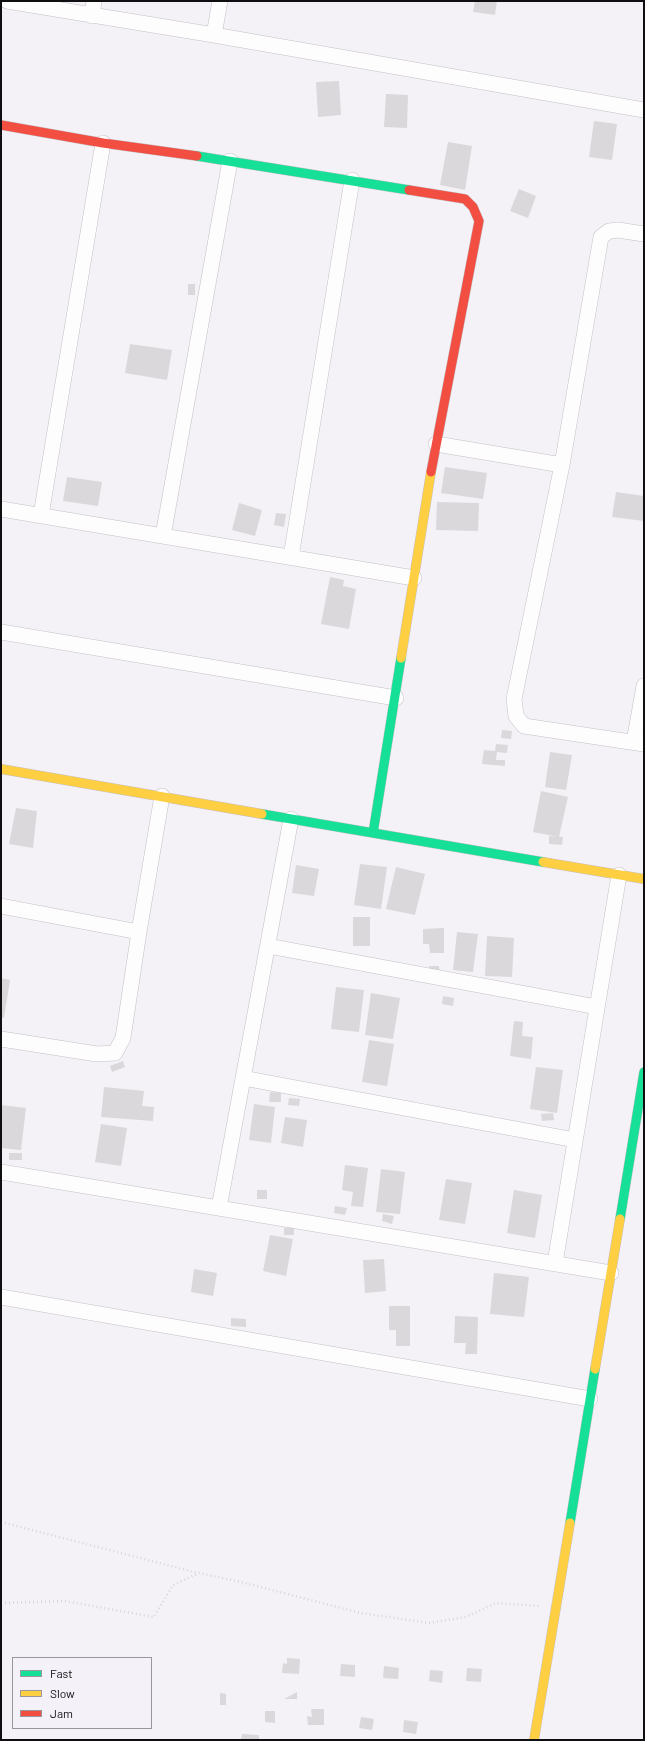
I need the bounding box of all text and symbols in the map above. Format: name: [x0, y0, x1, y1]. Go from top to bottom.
legend: [12, 1657, 152, 1729]
text: Fast: [50, 1666, 73, 1680]
text: Slow: [50, 1686, 75, 1700]
text: Jam: [50, 1706, 73, 1720]

